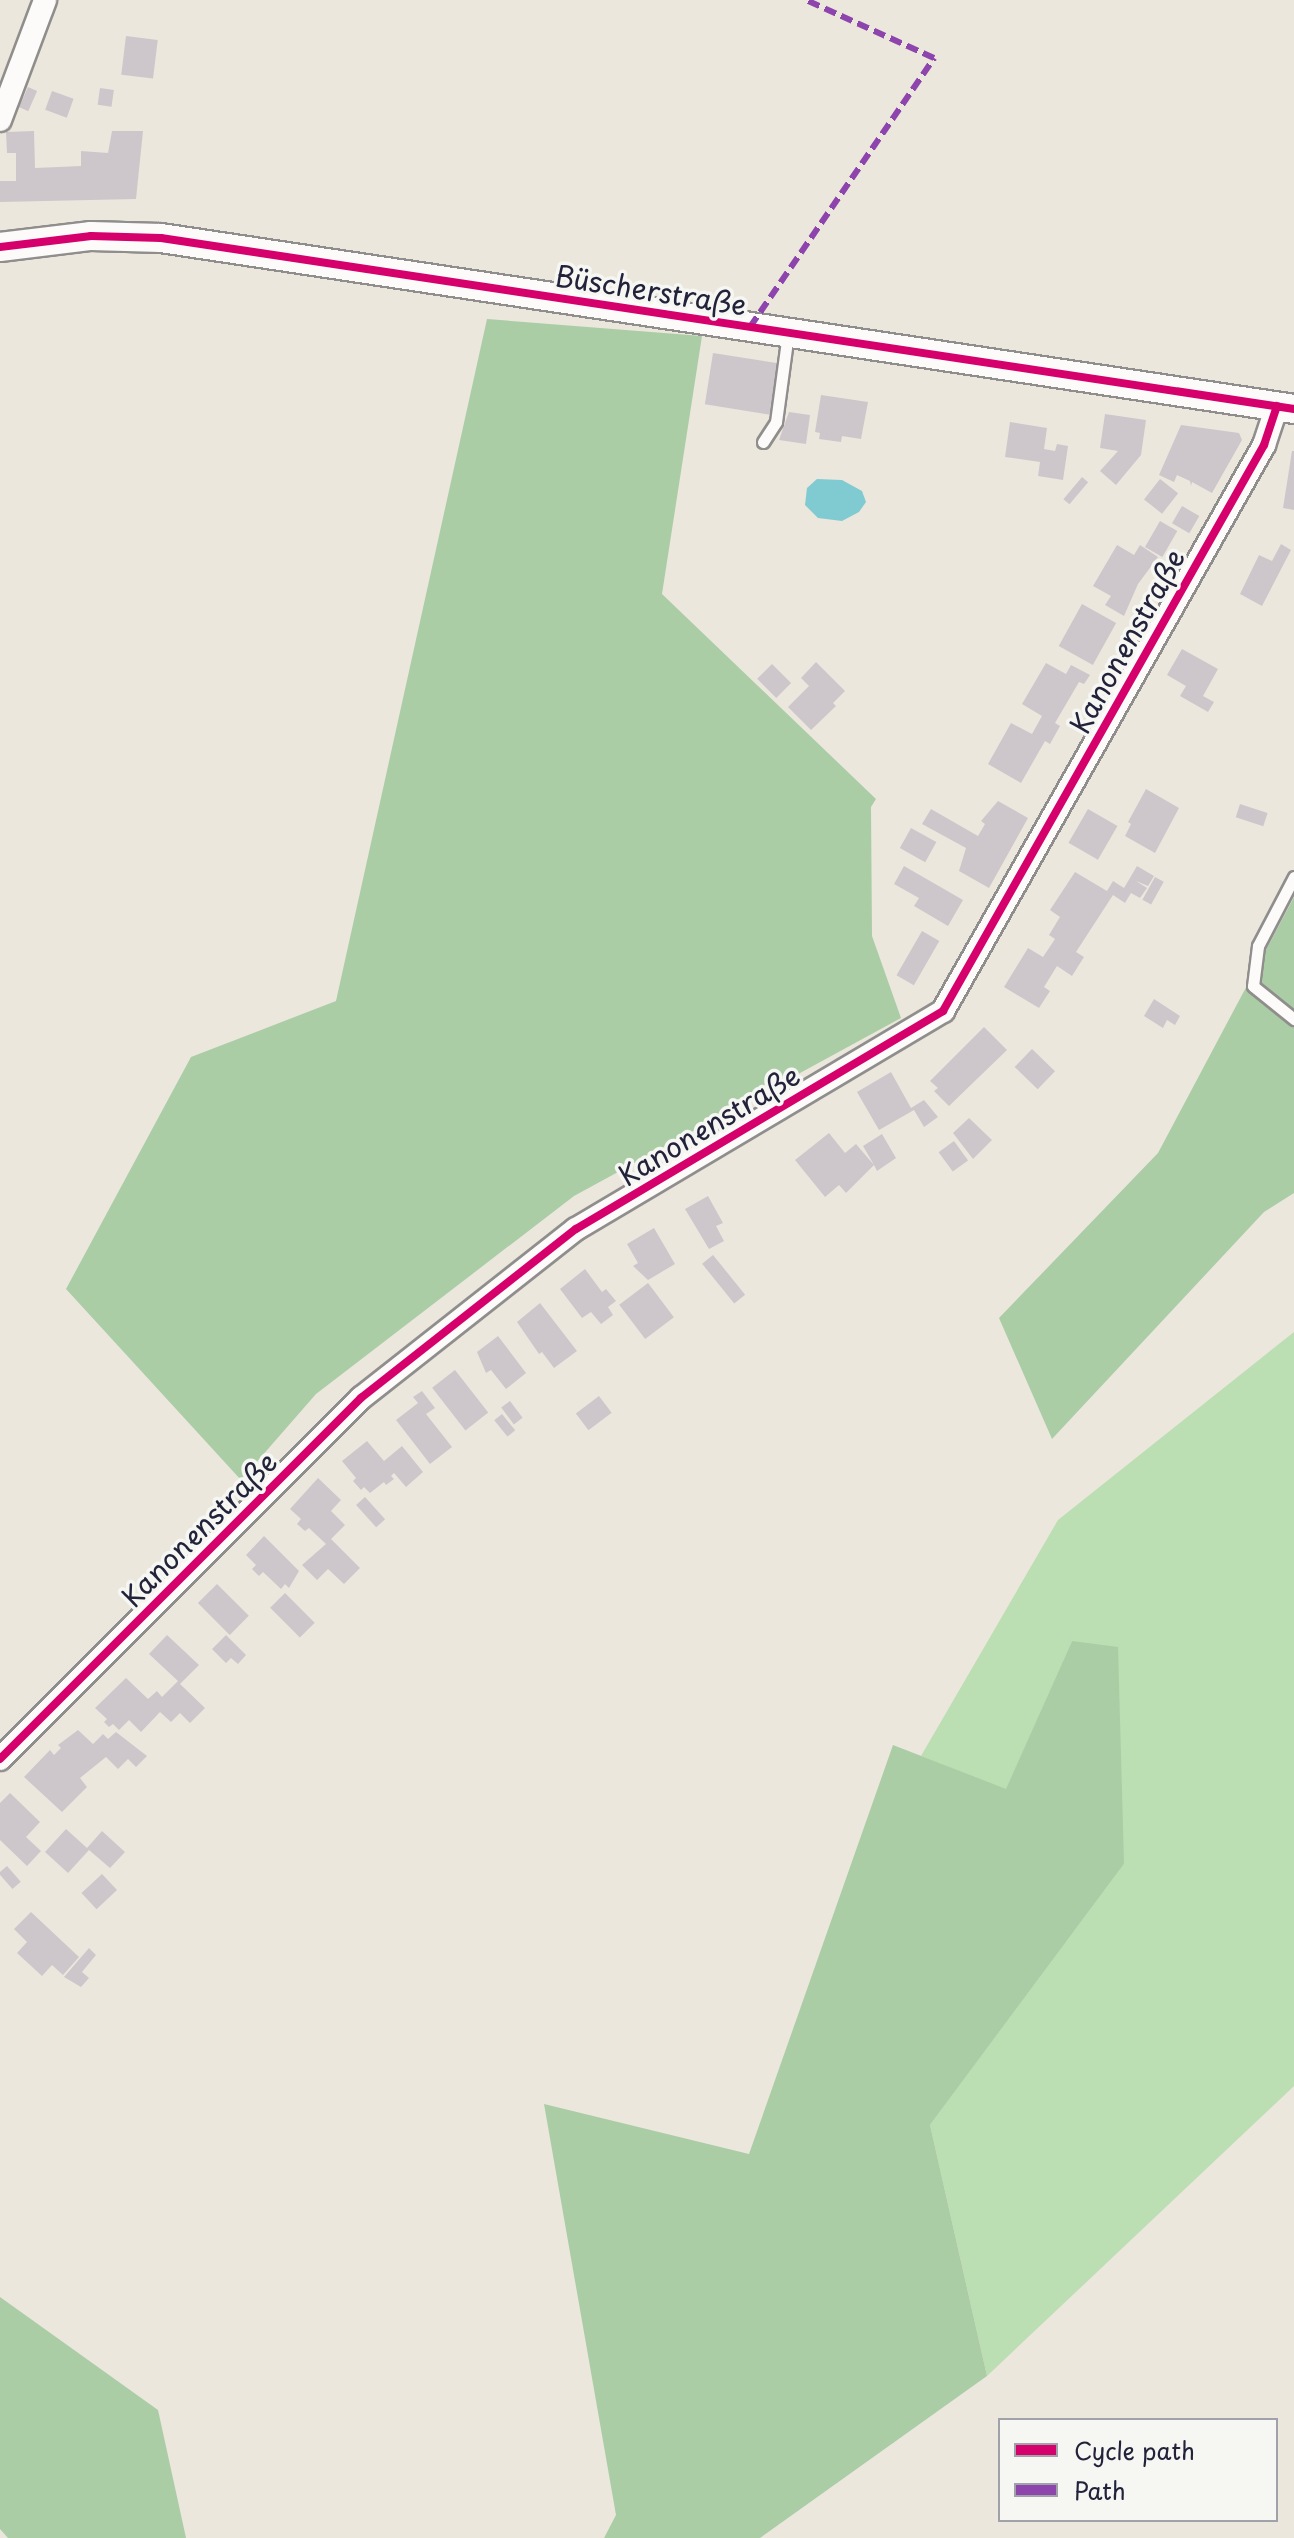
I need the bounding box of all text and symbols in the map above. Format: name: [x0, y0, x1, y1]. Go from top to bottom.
street label: Büscherstraße: [553, 258, 749, 322]
street label: Kanonenstraße: [1063, 543, 1191, 739]
street label: Kanonenstraße: [612, 1058, 806, 1192]
street label: Kanonenstraße: [115, 1445, 283, 1613]
legend: [998, 2418, 1278, 2522]
text: Cycle path: [1074, 2432, 1195, 2468]
text: Path: [1074, 2472, 1126, 2508]

